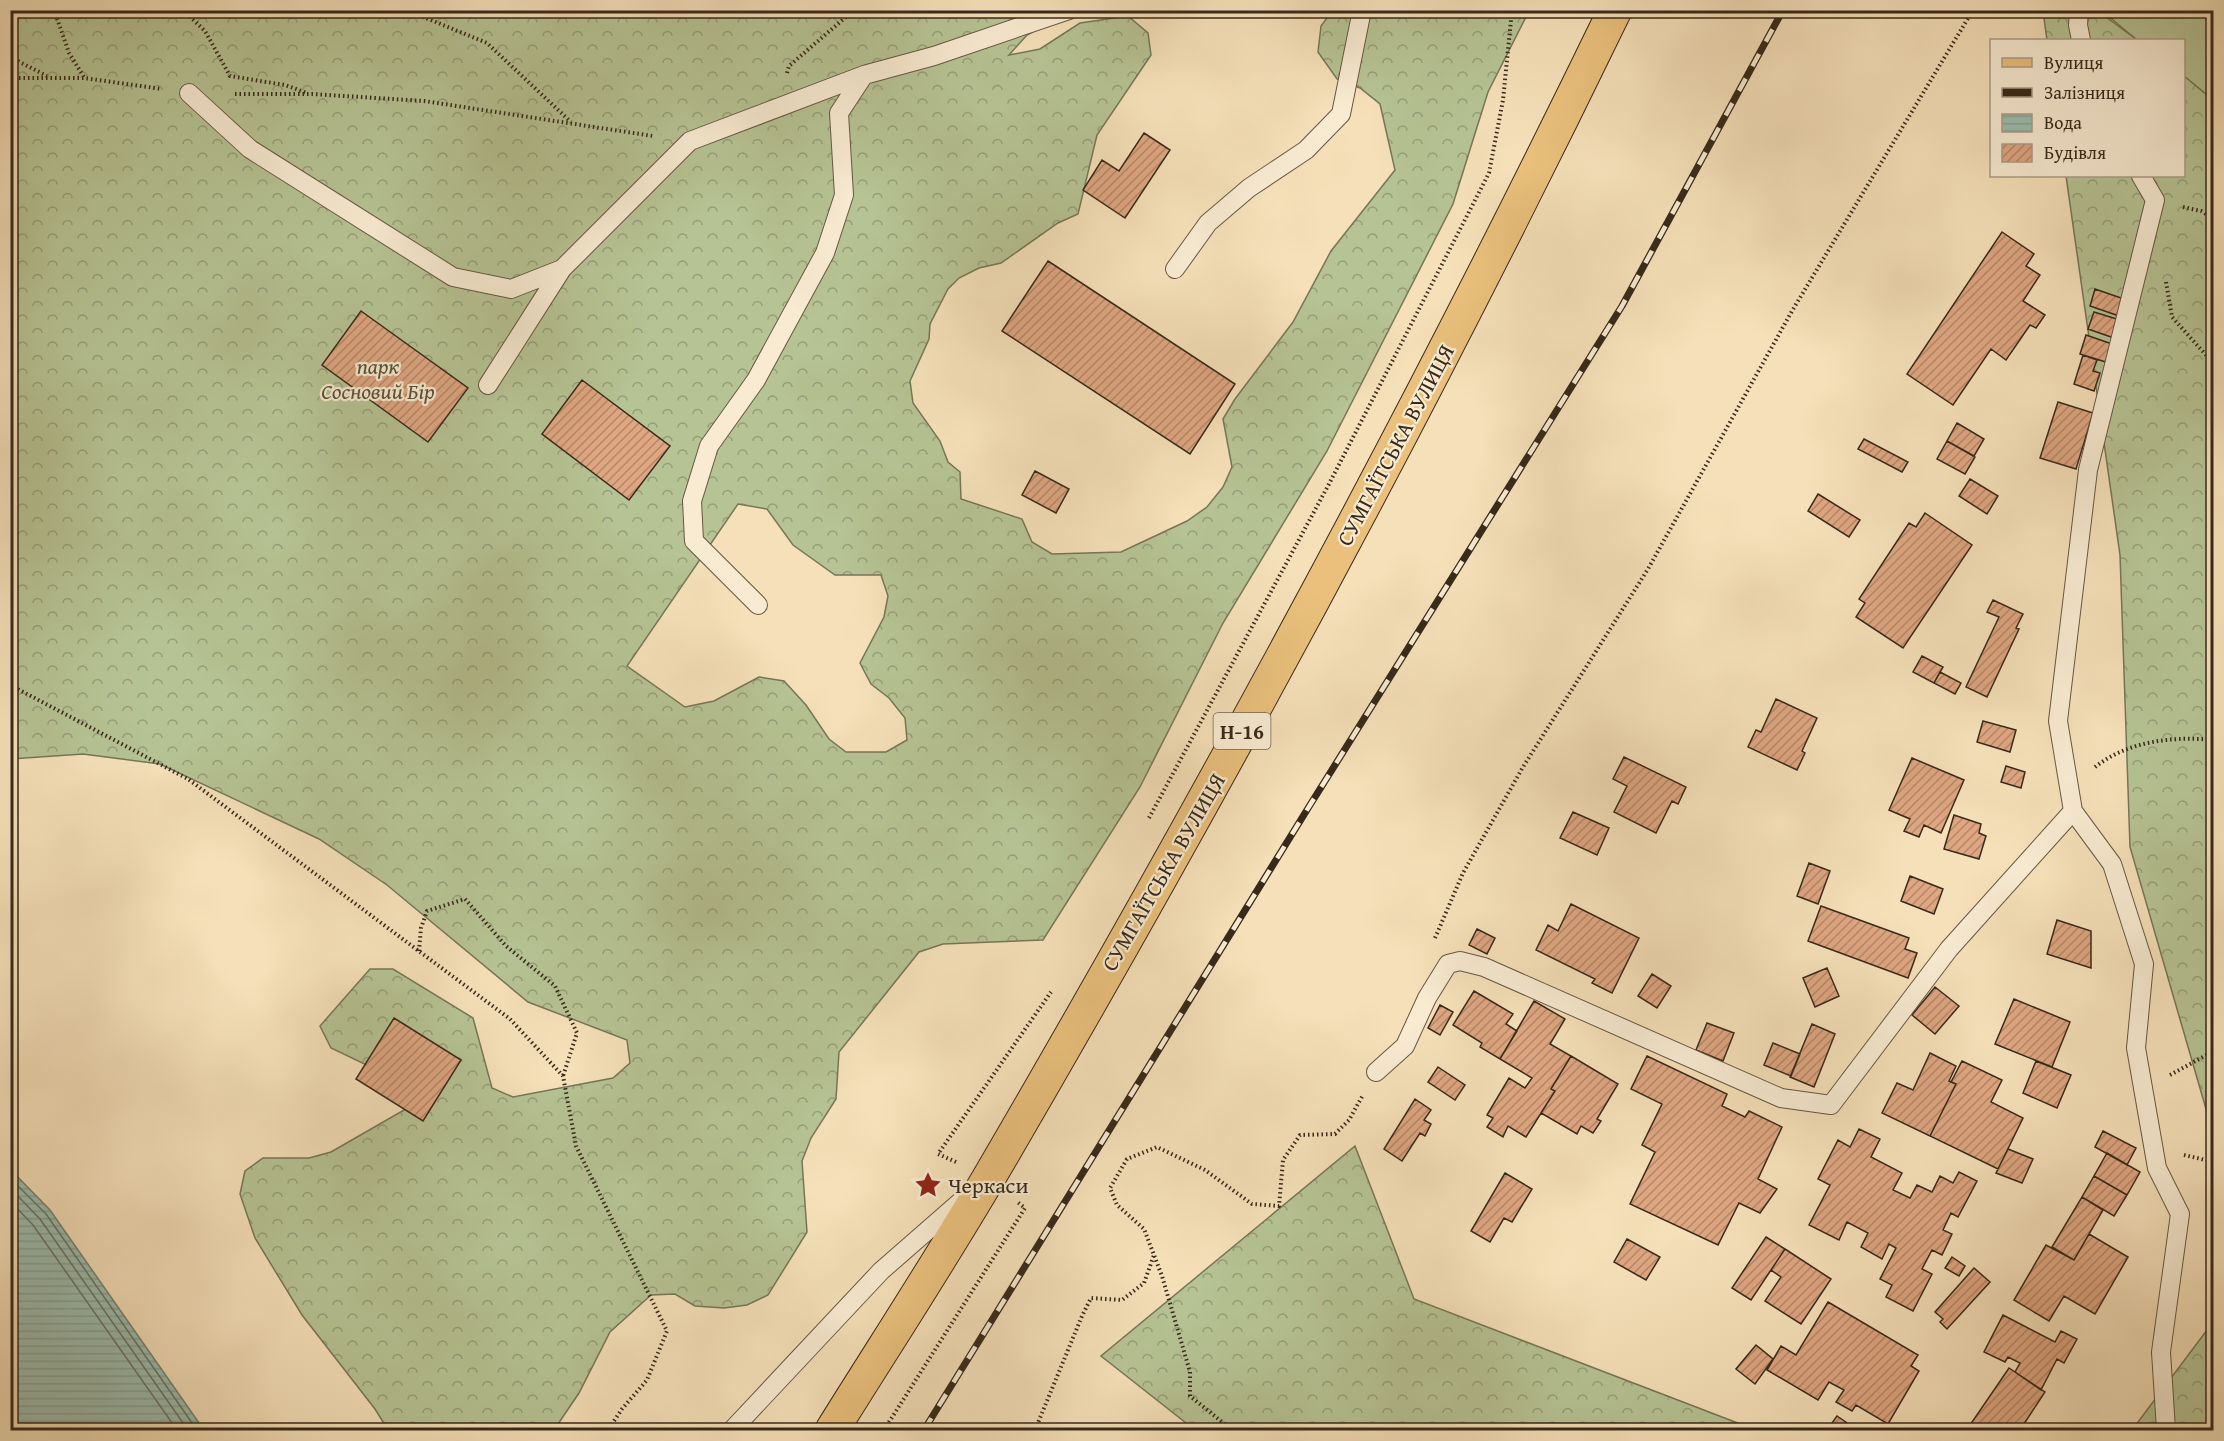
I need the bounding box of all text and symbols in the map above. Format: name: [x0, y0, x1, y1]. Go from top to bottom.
legend: [1990, 39, 2185, 177]
text: Вулиця: [2044, 49, 2103, 76]
text: Залізниця: [2044, 79, 2125, 106]
text: Вода: [2044, 109, 2082, 136]
text: Будівля: [2044, 139, 2106, 166]
street label: СУМГАЇТСЬКА ВУЛИЦЯ: [1328, 339, 1462, 551]
park label: парк Сосновий Бір: [321, 350, 435, 407]
road number: Н-16: [1214, 713, 1270, 749]
street label: СУМГАЇТСЬКА ВУЛИЦЯ: [1093, 767, 1233, 977]
place label: Черкаси: [948, 1169, 1028, 1201]
place icon: Черкаси: [913, 1170, 943, 1200]

